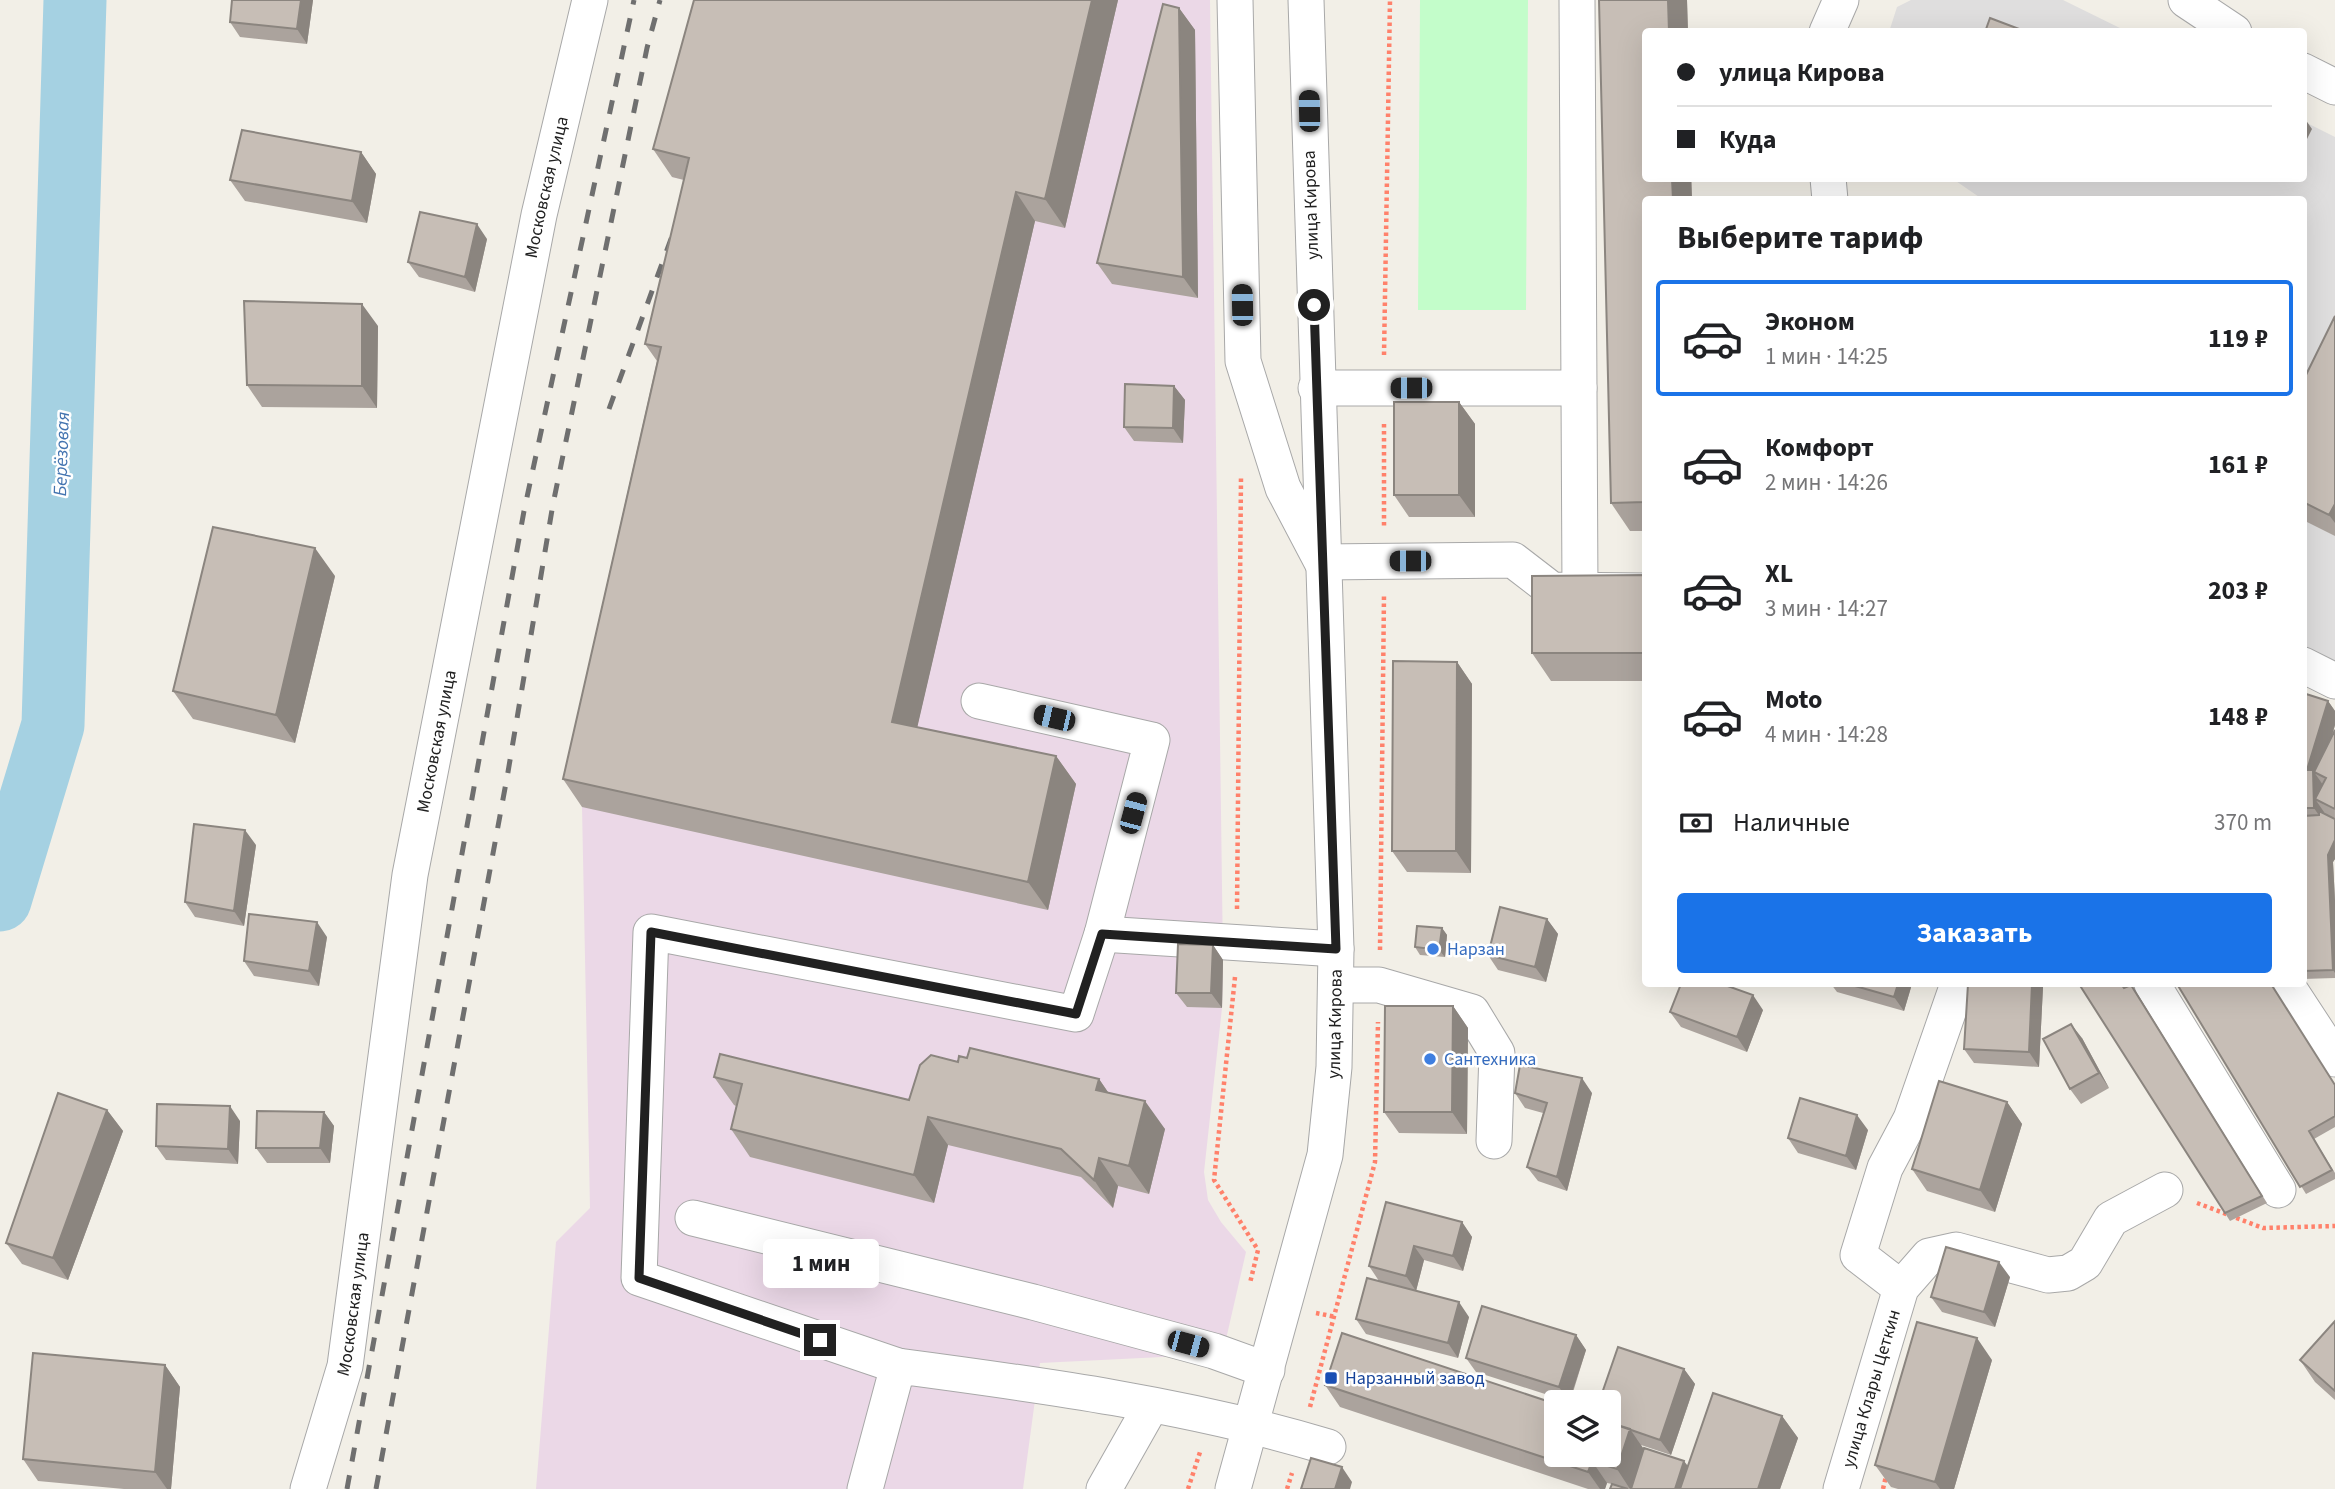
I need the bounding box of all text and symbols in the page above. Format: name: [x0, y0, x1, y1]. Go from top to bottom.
text: улица Кирова: [1719, 54, 1885, 91]
car: [1299, 90, 1320, 132]
street label: Московская улица: [518, 114, 575, 260]
text: Куда: [1719, 121, 1777, 158]
street label: улица Кирова: [1297, 150, 1325, 260]
text: Выберите тариф: [1677, 215, 1924, 261]
car: [1232, 284, 1253, 326]
route start: [1298, 289, 1330, 321]
text: Эконом: [1765, 303, 1855, 340]
icon: car: [1681, 307, 1744, 370]
text: 119 ₽: [2208, 320, 2268, 357]
text: 1 мин · 14:25: [1765, 340, 1888, 373]
car: [1391, 378, 1433, 399]
water label: Берёзовая: [47, 411, 77, 497]
text: Комфорт: [1765, 429, 1874, 466]
icon: car: [1681, 433, 1744, 496]
text: 161 ₽: [2208, 446, 2268, 483]
text: 2 мин · 14:26: [1765, 466, 1888, 499]
car: [1390, 551, 1432, 572]
text: XL: [1765, 555, 1793, 592]
icon: car: [1681, 559, 1744, 622]
text: 203 ₽: [2208, 572, 2268, 609]
text: 3 мин · 14:27: [1765, 592, 1888, 625]
street label: Московская улица: [410, 668, 462, 815]
text: Moto: [1765, 681, 1822, 718]
icon: car: [1681, 685, 1744, 748]
text: 148 ₽: [2208, 698, 2268, 735]
car: [1032, 703, 1077, 733]
text: 4 мин · 14:28: [1765, 718, 1888, 751]
car: [1118, 790, 1149, 836]
icon: cash: [1677, 804, 1715, 842]
text: Наличные: [1733, 804, 1850, 841]
text: 370 m: [2214, 806, 2272, 839]
button: Заказать: [1677, 893, 2272, 973]
place label: Нарзан: [1447, 937, 1505, 962]
marker: Нарзан: [1425, 941, 1441, 957]
street label: улица Кирова: [1320, 969, 1348, 1080]
place label: Сантехника: [1444, 1047, 1536, 1072]
marker: Сантехника: [1422, 1051, 1438, 1067]
street label: Московская улица: [330, 1231, 375, 1379]
callout: 1 мин: [762, 1238, 878, 1288]
text: 1 мин: [792, 1247, 850, 1280]
street label: улица Клары Цеткин: [1836, 1306, 1906, 1471]
route end: [804, 1324, 836, 1356]
car: [1165, 1328, 1212, 1360]
place label: Нарзанный завод: [1345, 1366, 1485, 1391]
marker: Нарзанный завод: [1323, 1370, 1339, 1386]
map controls: [1544, 1390, 1621, 1467]
button: layers: [1544, 1390, 1621, 1467]

